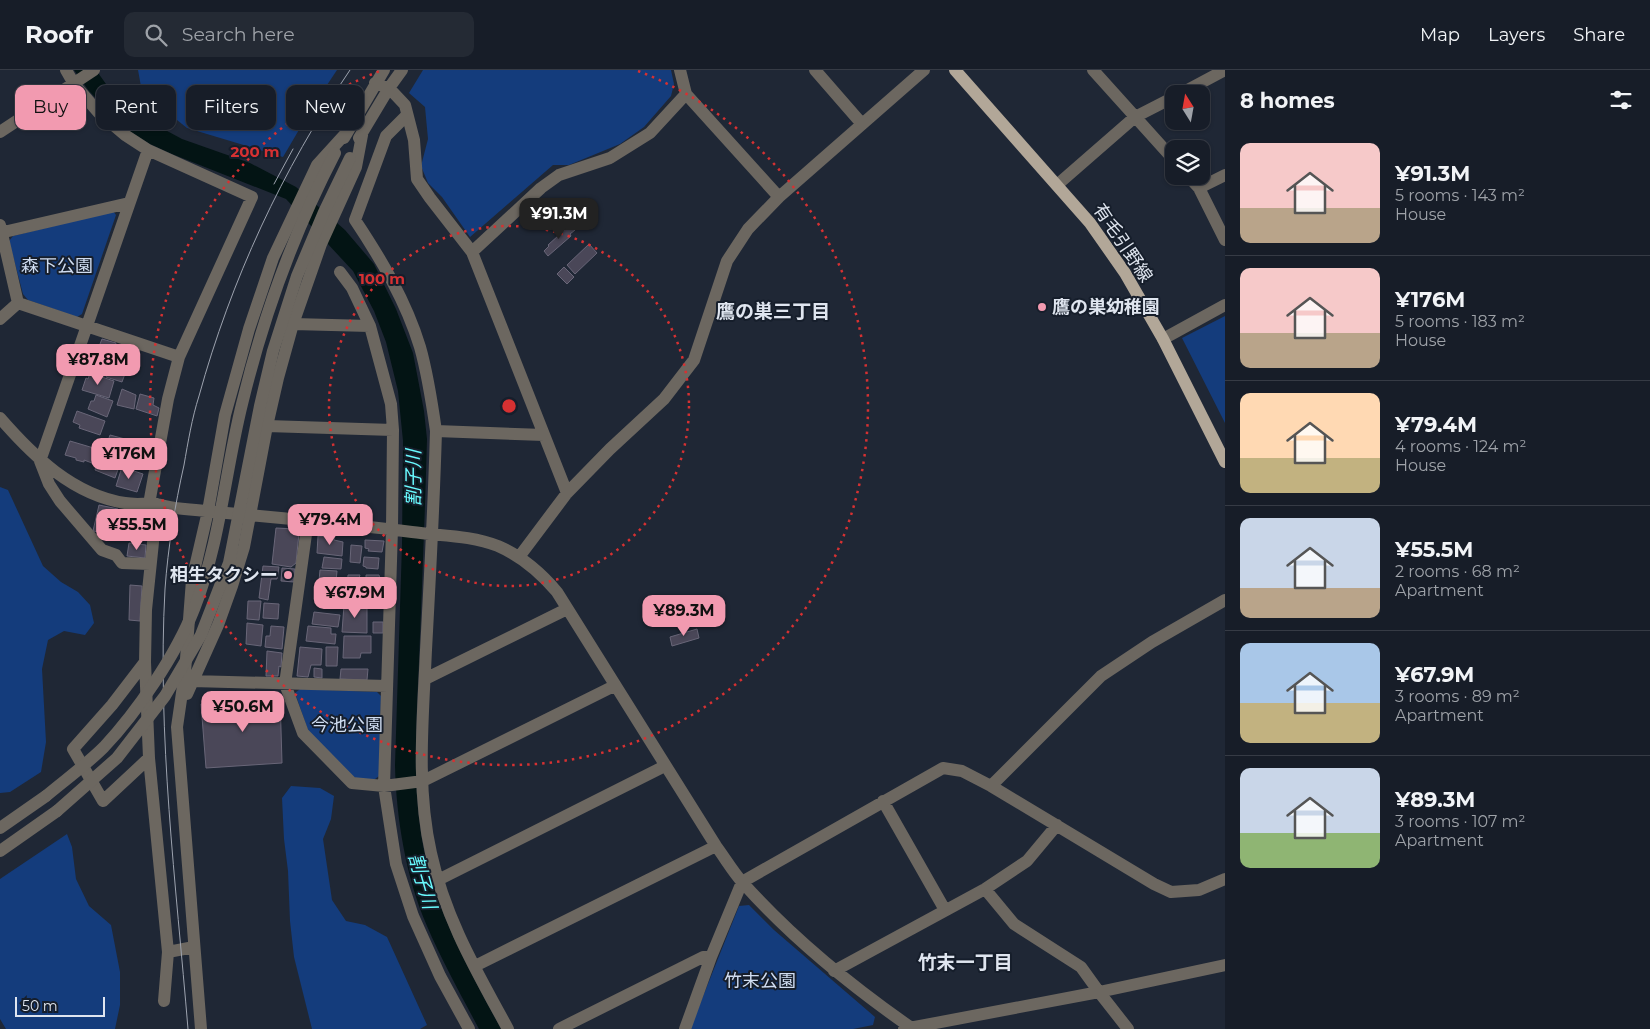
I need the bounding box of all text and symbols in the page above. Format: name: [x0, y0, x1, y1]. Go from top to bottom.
search box: [124, 12, 474, 57]
text: Roofr: [25, 20, 94, 49]
icon: search: [142, 21, 170, 49]
text: Search here: [182, 23, 295, 46]
text: Map: [1420, 24, 1460, 46]
text: Layers: [1488, 24, 1545, 46]
text: Share: [1573, 24, 1625, 46]
chip: Buy: [15, 85, 86, 130]
chip: Rent: [96, 85, 176, 130]
chip: Filters: [186, 85, 276, 130]
chip: New: [286, 85, 364, 130]
north arrow: [1165, 85, 1210, 130]
map controls: [1165, 85, 1210, 185]
icon: filters: [1607, 86, 1635, 114]
text: 8 homes: [1240, 88, 1335, 113]
button: layers: [1165, 140, 1210, 185]
text: 200 m: [230, 142, 280, 161]
text: ¥91.3M: [1395, 161, 1470, 186]
icon: home: [1280, 163, 1340, 223]
text: 5 rooms · 143 m²: [1395, 186, 1525, 205]
pin: ¥91.3M: [518, 198, 600, 240]
street label: 有毛引野線: [1089, 200, 1157, 286]
text: ¥91.3M: [530, 204, 588, 223]
text: House: [1395, 205, 1446, 224]
park label: 森下公園: [21, 255, 93, 277]
text: 100 m: [359, 269, 405, 288]
text: ¥176M: [1395, 287, 1465, 312]
icon: home: [1280, 288, 1340, 348]
place label: 鷹の巣幼稚園: [1052, 296, 1160, 318]
district label: 鷹の巣三丁目: [716, 300, 830, 323]
marker: 鷹の巣幼稚園: [1036, 301, 1048, 313]
text: 5 rooms · 183 m²: [1395, 312, 1525, 331]
text: House: [1395, 331, 1446, 350]
pin: ¥87.8M: [57, 344, 139, 386]
text: ¥87.8M: [67, 350, 129, 369]
centre of rings: [500, 397, 518, 415]
text: ¥79.4M: [1395, 412, 1477, 437]
icon: home: [1280, 413, 1340, 473]
text: 4 rooms · 124 m²: [1395, 437, 1526, 456]
pin: ¥176M: [94, 438, 164, 480]
text: ¥176M: [102, 444, 156, 463]
water label: 割子川: [402, 448, 425, 507]
text: House: [1395, 456, 1446, 475]
pin: ¥79.4M: [289, 504, 371, 546]
pin: ¥55.5M: [96, 508, 178, 551]
text: ¥79.4M: [299, 510, 361, 529]
text: ¥55.5M: [107, 515, 167, 534]
text: ¥55.5M: [1395, 537, 1473, 562]
icon: home: [1280, 538, 1340, 598]
text: 2 rooms · 68 m²: [1395, 562, 1520, 581]
place label: 相生タクシー: [170, 564, 278, 586]
marker: 相生タクシー: [282, 569, 294, 581]
pin: ¥67.9M: [314, 576, 396, 619]
text: Apartment: [1395, 581, 1484, 600]
text: ¥67.9M: [325, 583, 385, 602]
pin: ¥89.3M: [643, 594, 725, 637]
text: ¥89.3M: [653, 601, 715, 620]
text: ¥67.9M: [1395, 662, 1474, 687]
icon: home: [1280, 663, 1340, 723]
text: 3 rooms · 89 m²: [1395, 687, 1520, 706]
pin: ¥50.6M: [202, 690, 284, 733]
text: ¥50.6M: [212, 697, 274, 716]
text: Apartment: [1395, 706, 1484, 725]
park label: 今池公園: [311, 714, 383, 736]
text: ¥89.3M: [1395, 787, 1475, 812]
icon: home: [1280, 788, 1340, 848]
text: 3 rooms · 107 m²: [1395, 812, 1525, 831]
text: Apartment: [1395, 831, 1484, 850]
water label: 割子川: [404, 851, 442, 914]
district label: 竹末一丁目: [917, 951, 1013, 974]
park label: 竹末公園: [724, 970, 796, 992]
scale bar: [15, 994, 105, 1017]
text: 50 m: [22, 997, 58, 1015]

